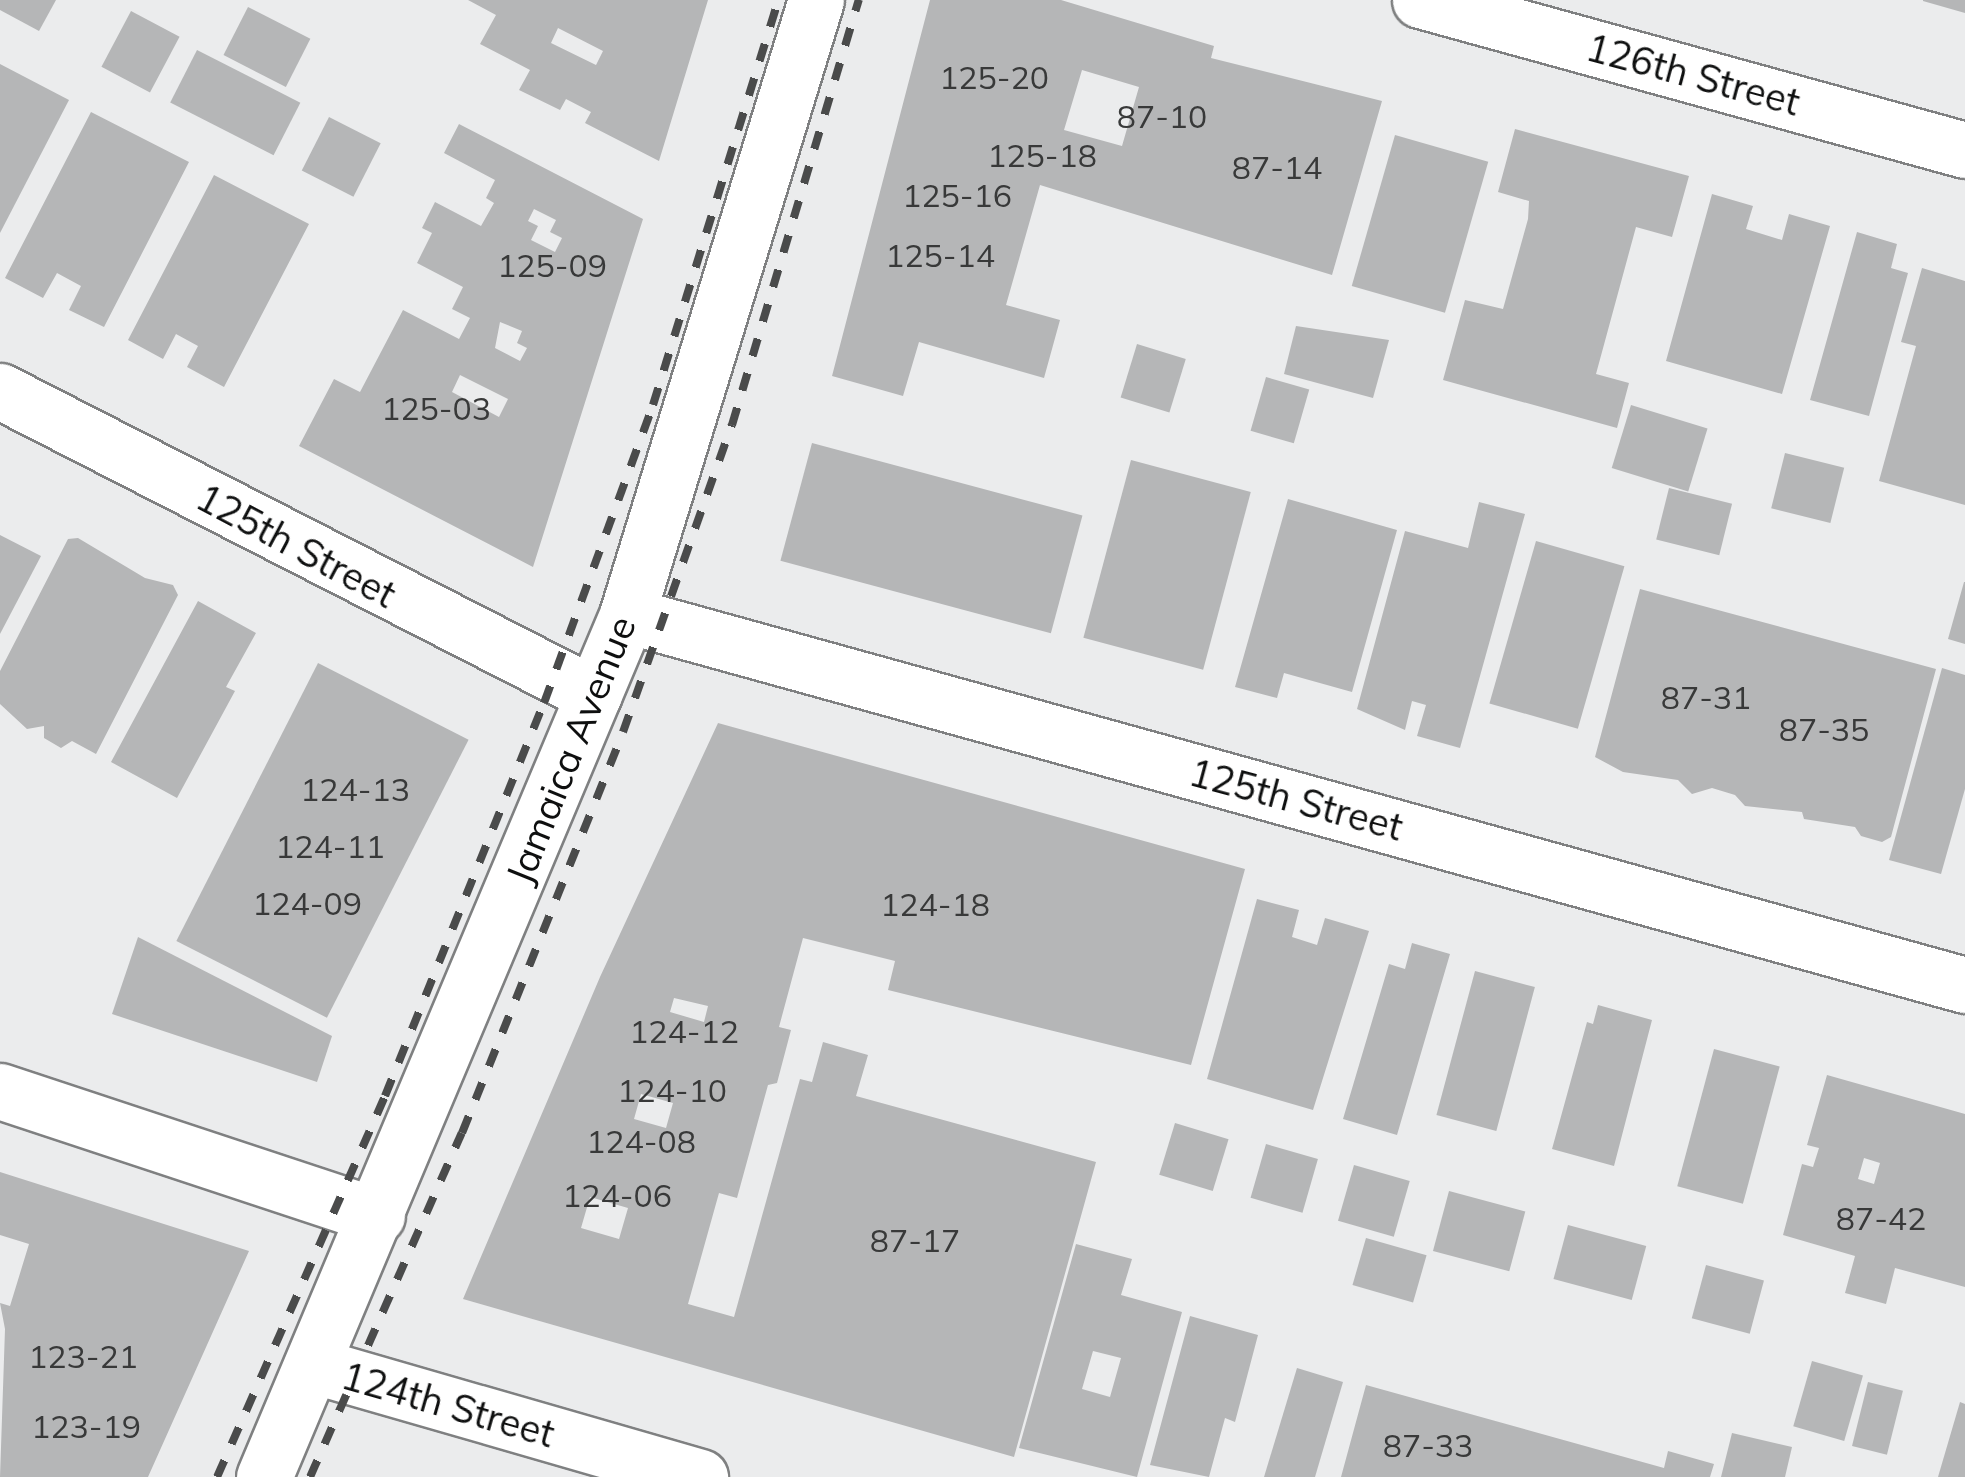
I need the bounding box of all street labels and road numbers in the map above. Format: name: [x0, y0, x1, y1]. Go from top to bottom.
street label: 126th Street: [1581, 25, 1805, 125]
street label: 125th Street: [189, 474, 403, 618]
street label: Jamaica Avenue: [497, 610, 645, 890]
street label: 125th Street: [1184, 750, 1408, 850]
street label: 124th Street: [336, 1353, 560, 1457]

